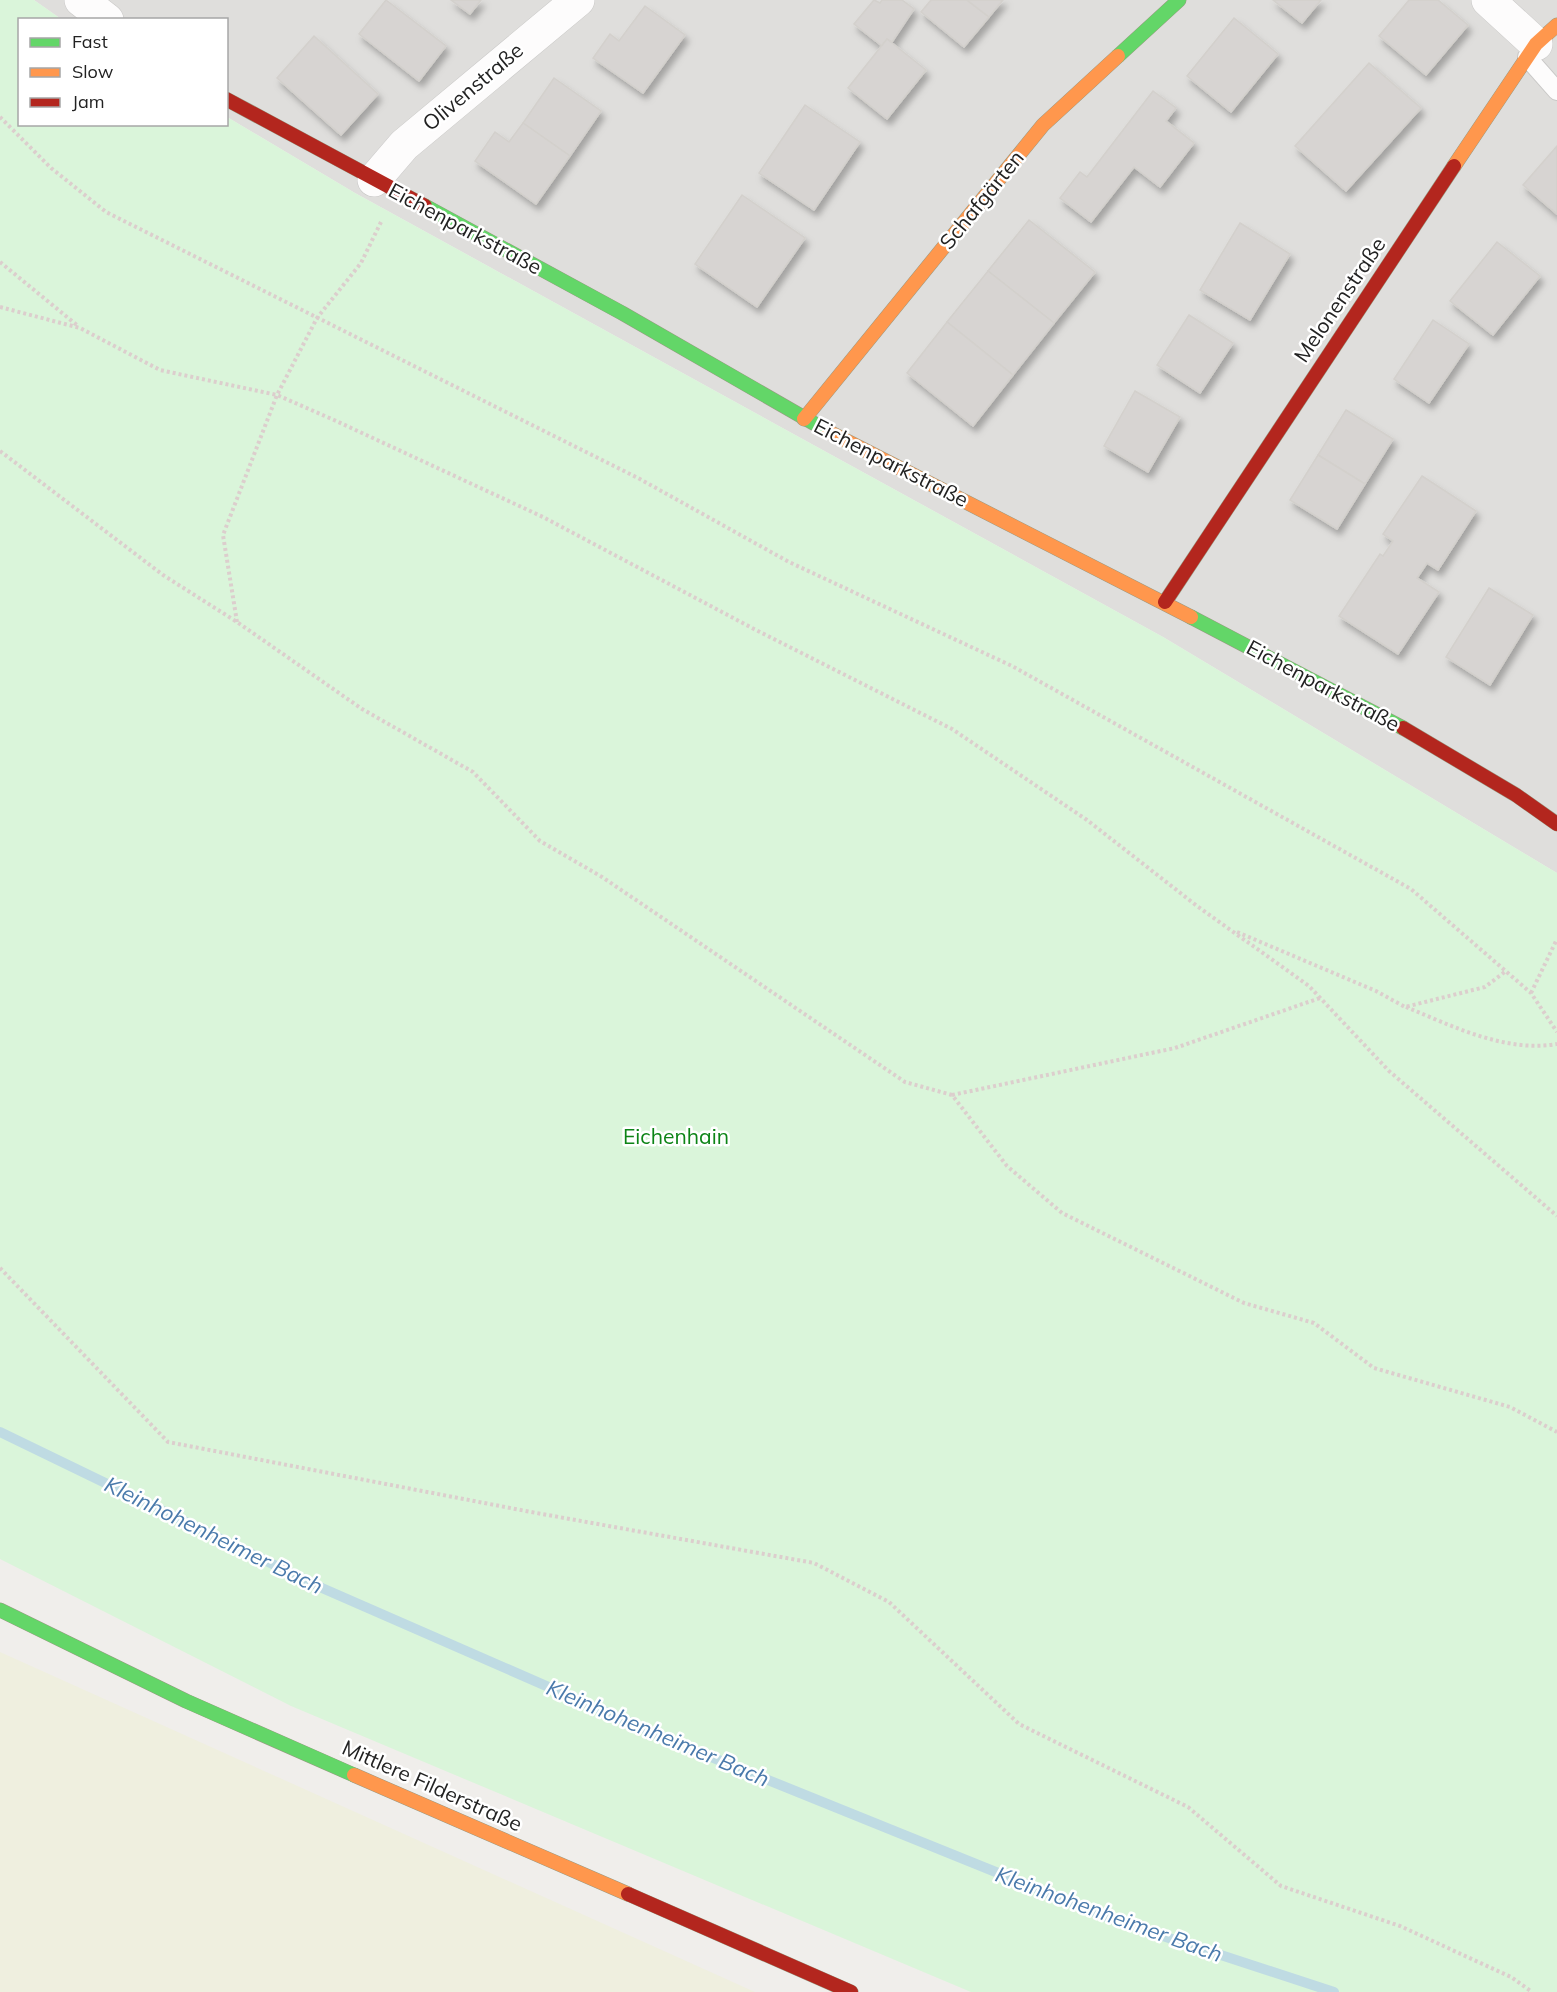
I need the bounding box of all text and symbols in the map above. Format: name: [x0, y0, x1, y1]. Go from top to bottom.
legend: [18, 18, 228, 126]
text: Fast: [72, 30, 108, 53]
street label: Olivenstraße: [417, 37, 528, 136]
text: Slow: [72, 60, 114, 83]
text: Jam: [72, 90, 105, 113]
street label: Schafgärten: [933, 145, 1029, 254]
street label: Eichenparkstraße: [384, 177, 547, 279]
street label: Melonenstraße: [1288, 232, 1390, 367]
street label: Eichenparkstraße: [810, 412, 973, 512]
street label: Eichenparkstraße: [1242, 634, 1405, 736]
park label: Eichenhain: [623, 1123, 729, 1149]
water label: Kleinhohenheimer Bach: [100, 1470, 328, 1600]
water label: Kleinhohenheimer Bach: [542, 1673, 774, 1793]
street label: Mittlere Filderstraße: [338, 1734, 526, 1836]
water label: Kleinhohenheimer Bach: [992, 1860, 1226, 1968]

